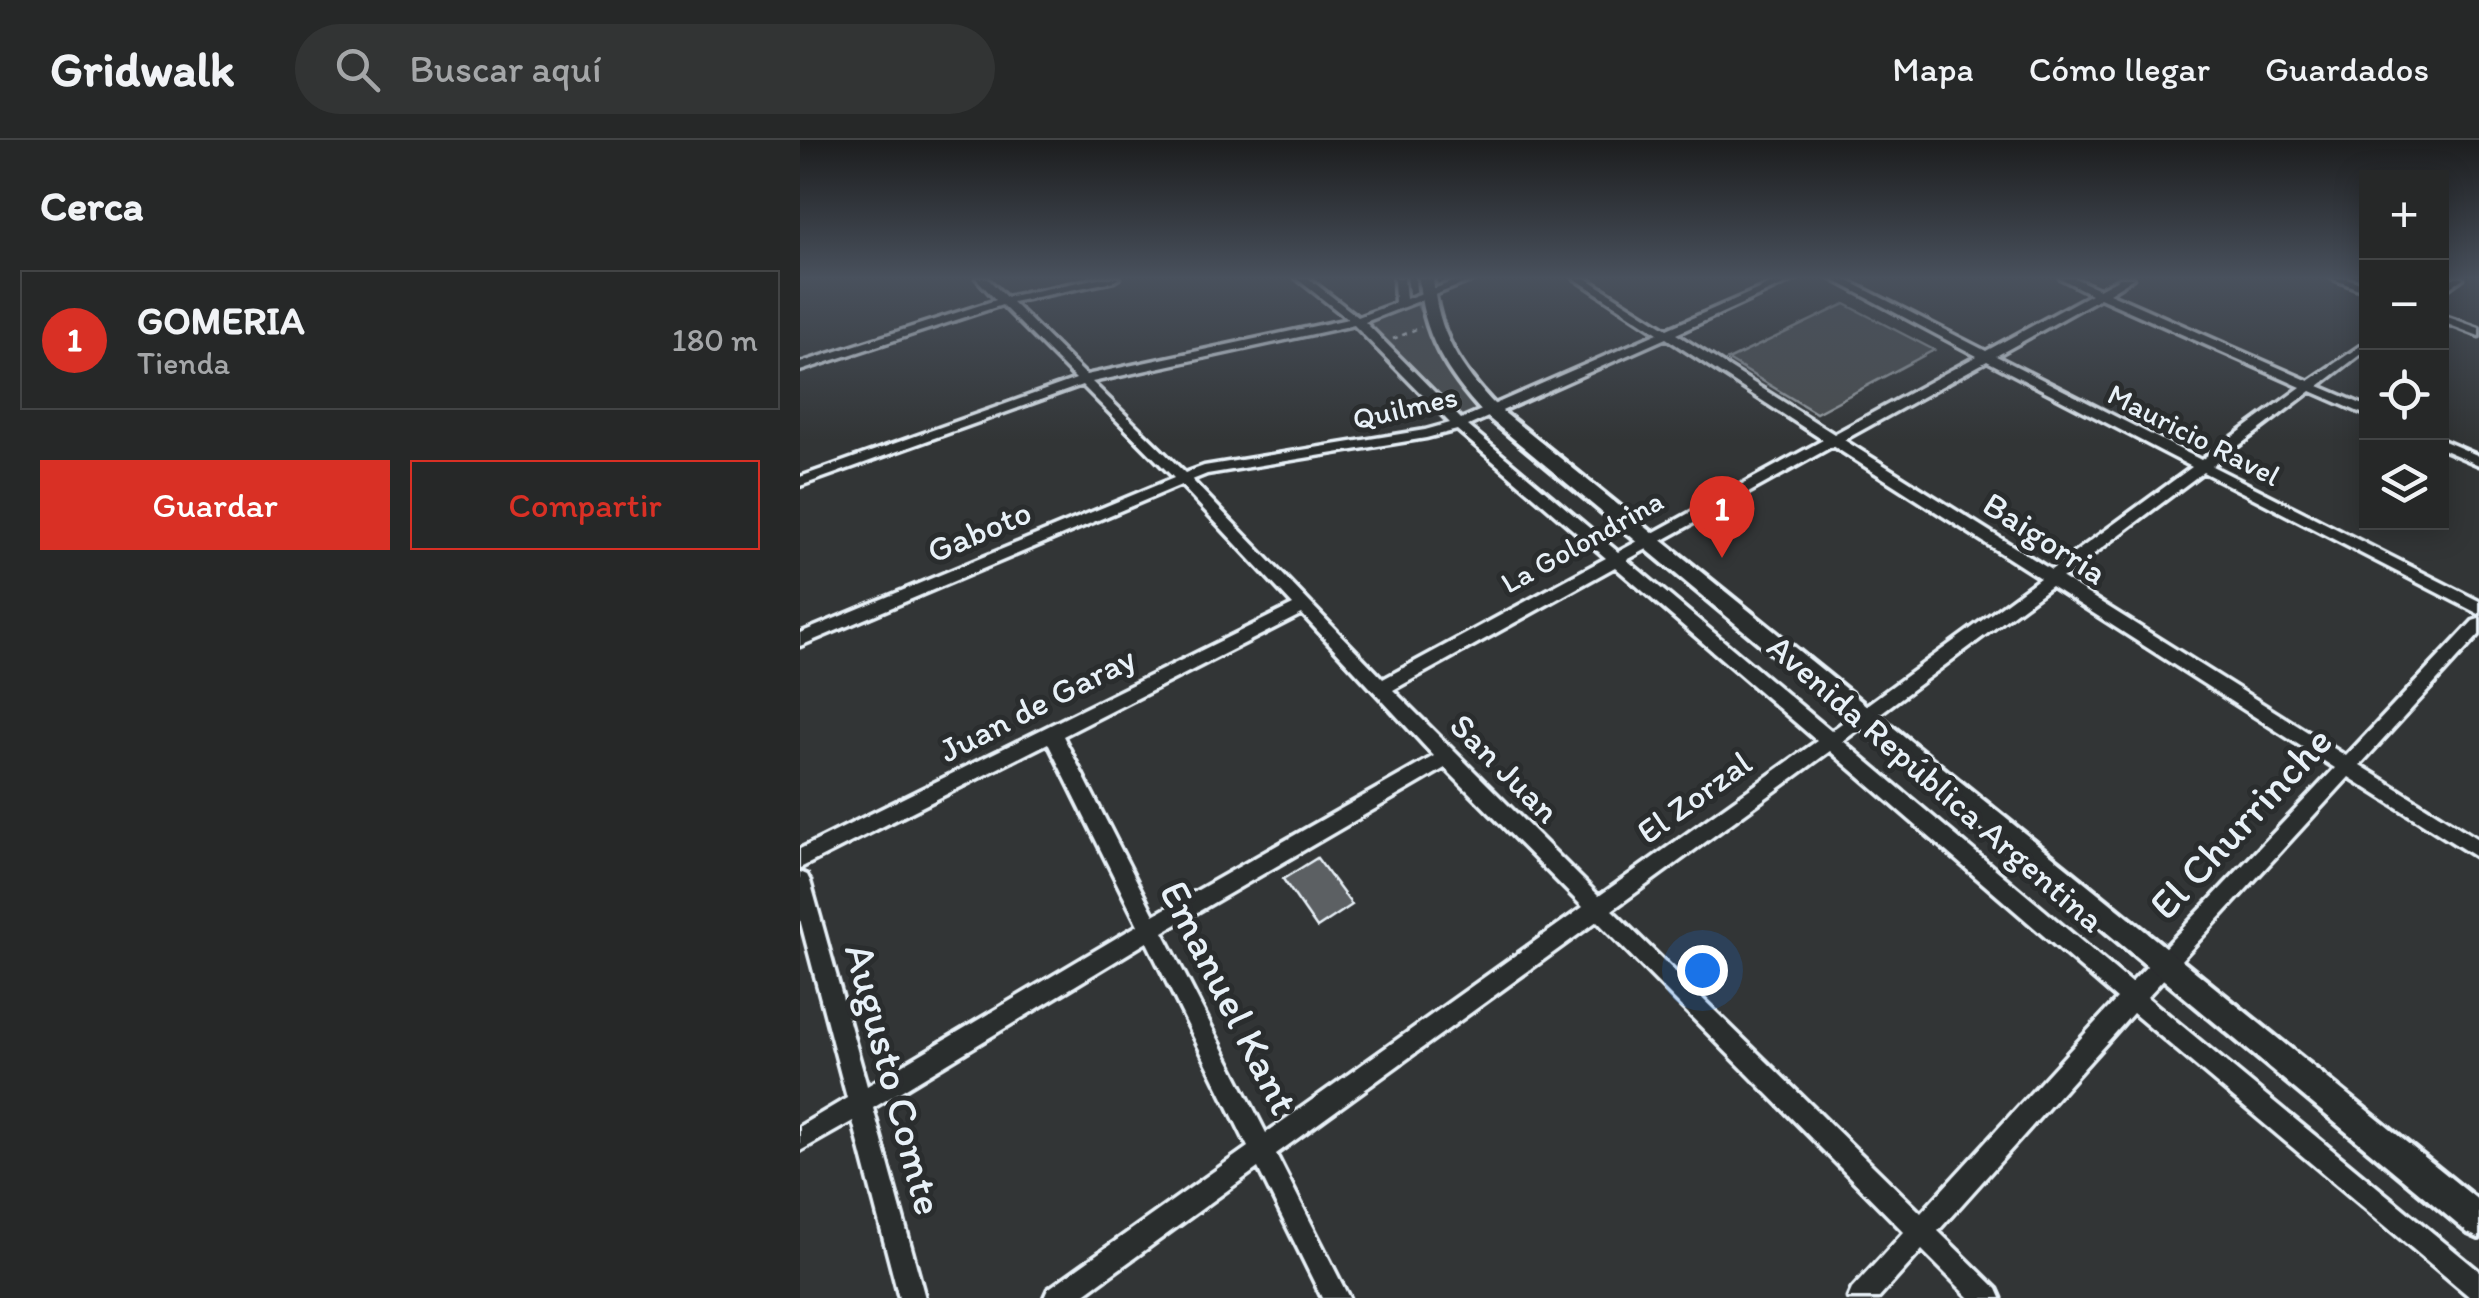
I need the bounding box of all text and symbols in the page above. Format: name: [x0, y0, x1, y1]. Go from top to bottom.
search box: [295, 24, 995, 114]
text: Gridwalk: [50, 40, 235, 98]
icon: search: [330, 42, 385, 97]
text: Buscar aquí: [410, 46, 602, 92]
text: Mapa: [1892, 48, 1974, 90]
text: Cómo llegar: [2029, 48, 2210, 90]
text: Guardados: [2265, 48, 2429, 90]
map controls: [2359, 170, 2449, 530]
button: +: [2359, 170, 2449, 260]
text: Cerca: [40, 180, 144, 231]
button: −: [2359, 260, 2449, 350]
text: GOMERIA: [137, 298, 305, 344]
text: 1: [67, 321, 82, 359]
text: 180 m: [672, 321, 758, 359]
text: Tienda: [137, 344, 230, 382]
button: locate: [2359, 350, 2449, 440]
street label: Mauricio Ravel: [2102, 375, 2287, 494]
street label: Quilmes: [1349, 377, 1461, 438]
button: layers: [2359, 440, 2449, 530]
button: Guardar: [40, 460, 390, 550]
button: Compartir: [410, 460, 760, 550]
pin: 1: [1690, 476, 1754, 558]
street label: La Golondrina: [1494, 482, 1670, 601]
street label: Baigorria: [1975, 483, 2115, 593]
street label: Gaboto: [921, 490, 1037, 572]
street label: Avenida República Argentina: [1759, 625, 2113, 941]
street label: Juan de Garay: [932, 637, 1142, 771]
street label: San Juan: [1441, 704, 1569, 832]
street label: El Churrinche: [2138, 715, 2343, 929]
street label: El Zorzal: [1628, 741, 1760, 853]
street label: Emanuel Kant: [1149, 872, 1310, 1123]
street label: Augusto Comte: [834, 938, 955, 1220]
your location: [1677, 945, 1728, 996]

